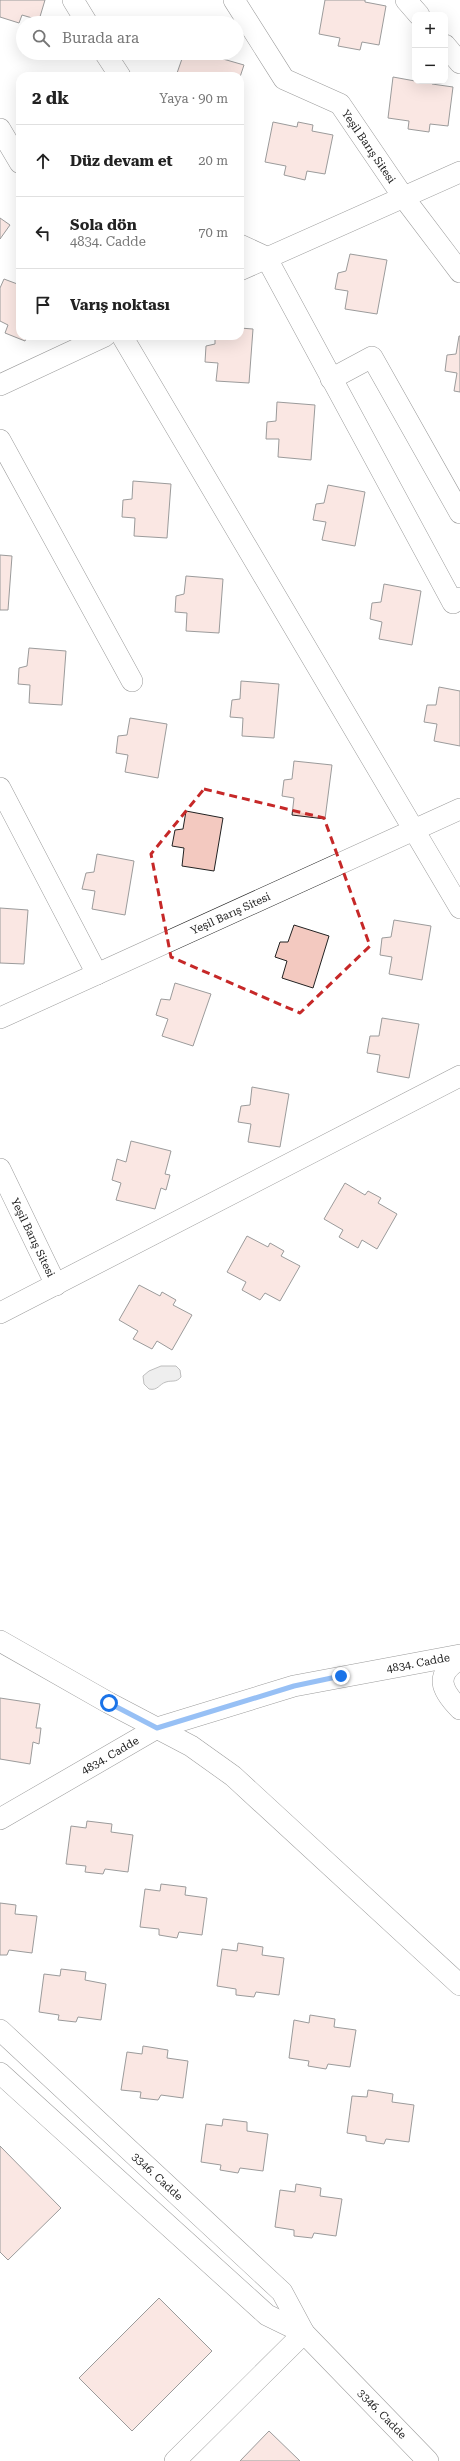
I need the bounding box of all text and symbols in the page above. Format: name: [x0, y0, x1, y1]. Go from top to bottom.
map controls: [412, 12, 448, 84]
button: +: [412, 12, 448, 48]
search box: [16, 16, 244, 60]
icon: search: [30, 27, 52, 49]
text: Burada ara: [62, 29, 139, 47]
button: −: [412, 48, 448, 84]
text: 2 dk: [32, 88, 69, 108]
text: Yaya · 90 m: [159, 91, 228, 106]
street label: Yeşil Barış Sitesi: [339, 107, 398, 186]
icon: ahead: [32, 150, 54, 172]
text: Düz devam et: [70, 152, 173, 170]
text: 20 m: [198, 153, 228, 168]
text: Sola dön: [70, 216, 137, 234]
icon: left: [32, 222, 54, 244]
text: 70 m: [198, 225, 228, 240]
text: 4834. Cadde: [70, 234, 146, 249]
icon: arrive: [32, 294, 54, 316]
text: Varış noktası: [70, 296, 170, 314]
street label: Yeşil Barış Sitesi: [189, 890, 273, 938]
street label: Yeşil Barış Sitesi: [8, 1196, 57, 1280]
street label: 4834. Cadde: [385, 1651, 451, 1676]
route end: [332, 1667, 350, 1685]
route start: [100, 1694, 118, 1712]
street label: 4834. Cadde: [79, 1734, 141, 1777]
street label: 3346. Cadde: [129, 2150, 185, 2203]
street label: 3346. Cadde: [355, 2387, 409, 2442]

